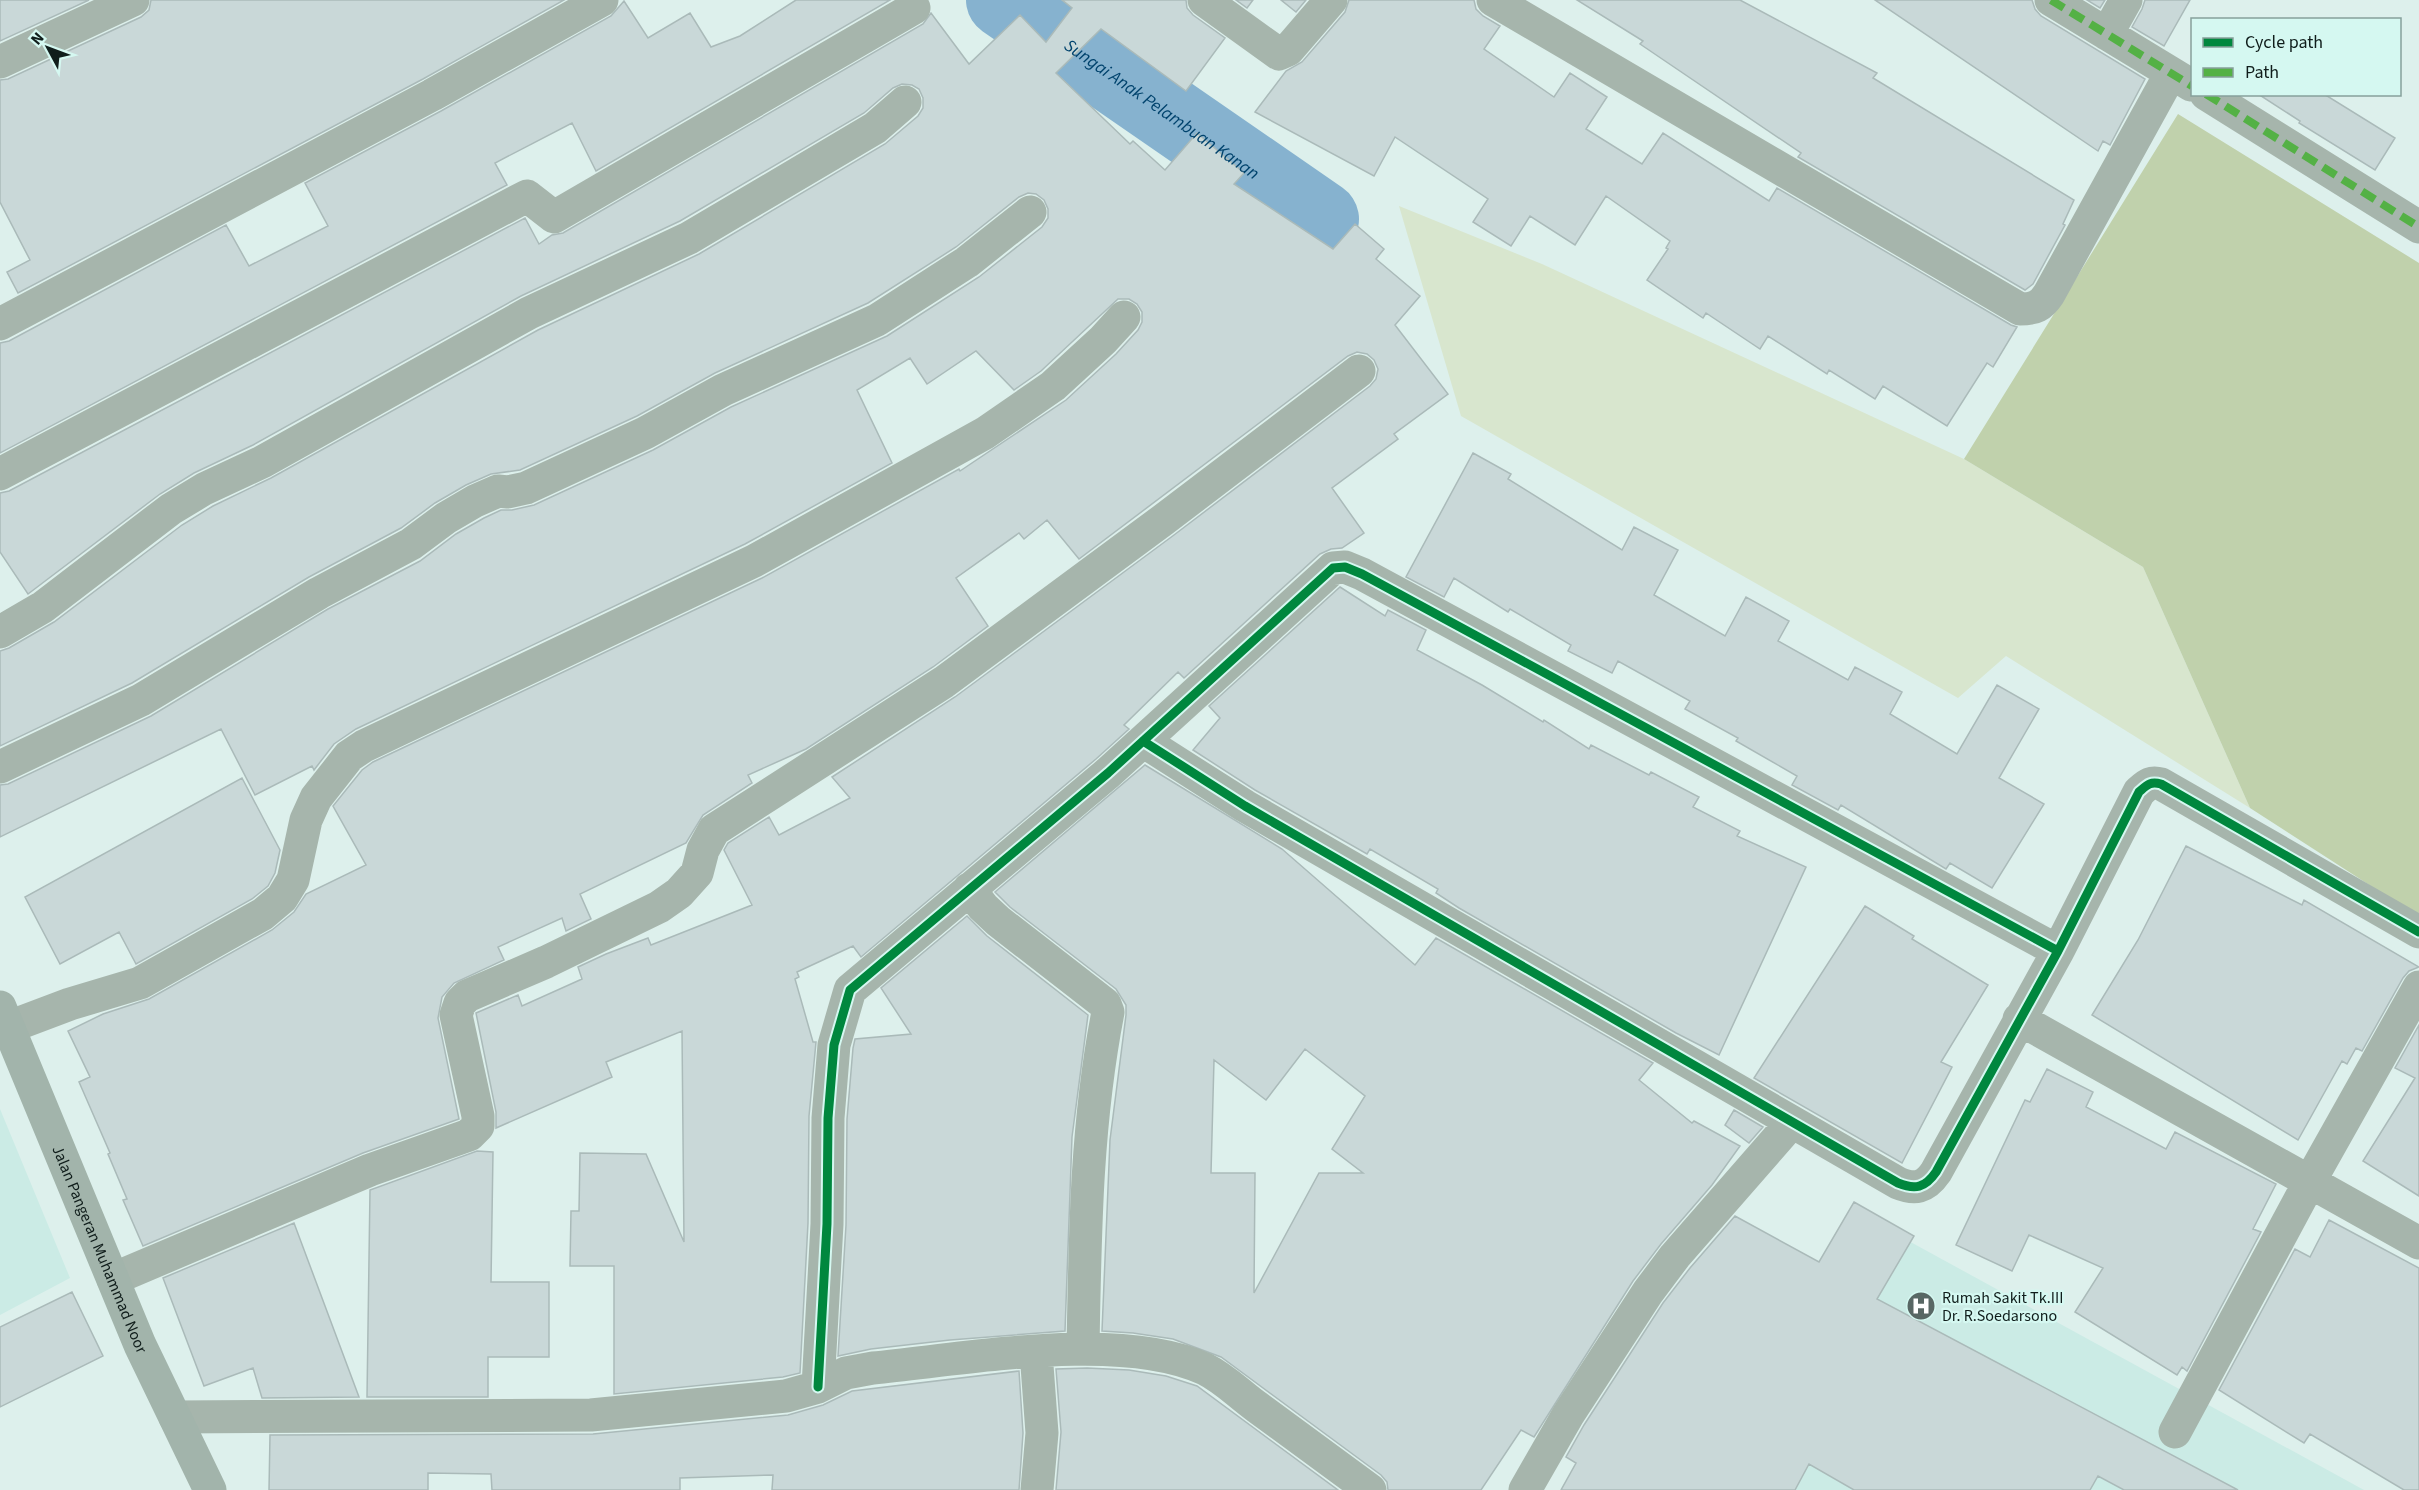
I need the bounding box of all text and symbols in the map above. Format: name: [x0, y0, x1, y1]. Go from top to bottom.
north arrow: [18, 18, 78, 78]
legend: [2191, 18, 2401, 96]
text: N: [26, 28, 49, 50]
text: Cycle path: [2245, 30, 2323, 55]
water label: Sungai Anak Pelambuan Kanan: [1059, 33, 1264, 186]
text: Path: [2245, 60, 2279, 85]
street label: Jalan Pangeran Muhammad Noor: [46, 1142, 153, 1358]
place label: Rumah Sakit Tk.III Dr. R.Soedarsono: [1942, 1287, 2063, 1327]
hospital icon: Rumah Sakit Tk.III Dr. R.Soedarsono: [1905, 1290, 1937, 1322]

